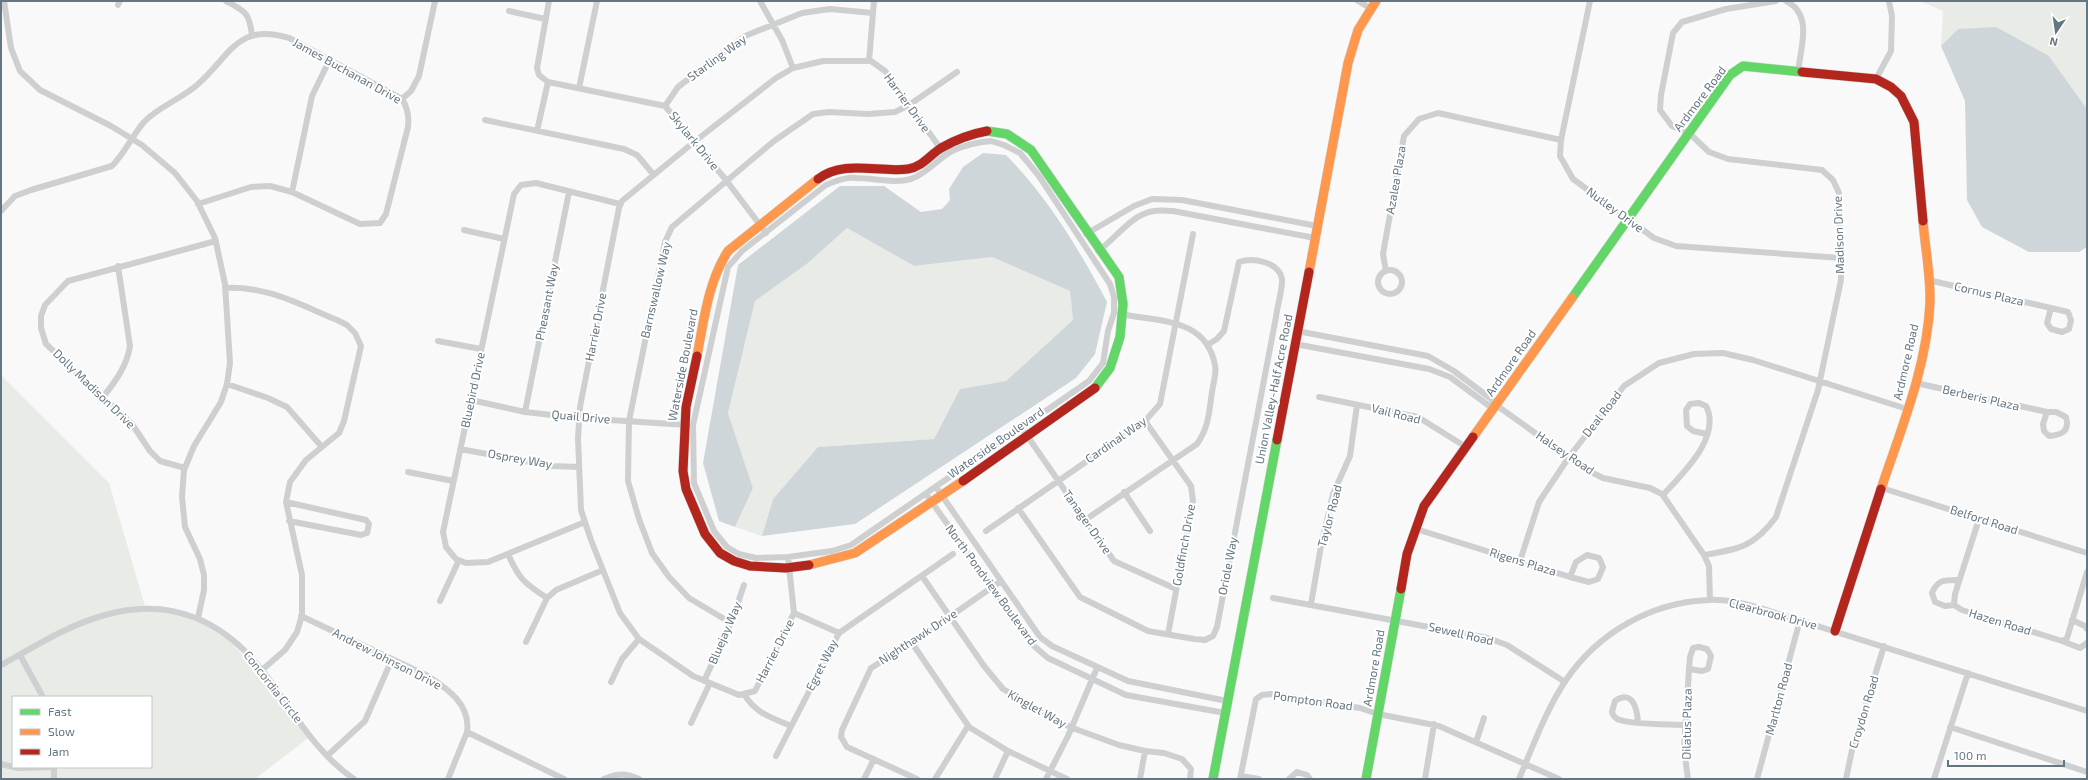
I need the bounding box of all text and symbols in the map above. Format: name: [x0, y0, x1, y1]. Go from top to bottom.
north arrow: [2036, 12, 2076, 52]
street label: Starling Way: [684, 31, 749, 83]
street label: James Buchanan Drive: [291, 34, 404, 106]
text: N: [2048, 35, 2059, 49]
street label: Ardmore Road: [1670, 63, 1728, 134]
street label: Harrier Drive: [882, 70, 934, 135]
street label: Skylark Drive: [667, 108, 723, 172]
street label: Azalea Plaza: [1382, 144, 1408, 215]
street label: Nutley Drive: [1584, 184, 1647, 235]
street label: Madison Drive: [1830, 196, 1846, 274]
street label: Barnswallow Way: [637, 240, 673, 339]
street label: Pheasant Way: [532, 262, 560, 341]
street label: Cornus Plaza: [1953, 278, 2025, 308]
street label: Harrier Drive: [582, 291, 609, 362]
street label: Waterside Boulevard: [664, 307, 700, 422]
street label: Union Valley-Half Acre Road: [1252, 313, 1294, 465]
street label: Ardmore Road: [1889, 322, 1921, 401]
street label: Ardmore Road: [1482, 327, 1538, 398]
street label: Dolly Madison Drive: [51, 346, 139, 431]
street label: Bluebird Drive: [457, 351, 487, 429]
street label: Berberis Plaza: [1941, 381, 2021, 413]
street label: Deal Road: [1579, 388, 1624, 439]
street label: Vail Road: [1370, 400, 1422, 426]
street label: Waterside Boulevard: [945, 404, 1046, 481]
street label: Quail Drive: [551, 406, 611, 427]
street label: Cardinal Way: [1082, 413, 1149, 465]
street label: Halsey Road: [1534, 428, 1597, 477]
street label: Osprey Way: [487, 445, 554, 471]
street label: Taylor Road: [1314, 483, 1344, 548]
street label: Tanager Drive: [1061, 487, 1115, 556]
street label: Belford Road: [1949, 501, 2020, 537]
street label: Goldfinch Drive: [1169, 503, 1197, 587]
street label: North Pondview Boulevard: [943, 521, 1040, 647]
street label: Oriole Way: [1214, 535, 1240, 596]
street label: Rigens Plaza: [1488, 544, 1558, 578]
street label: Clearbrook Drive: [1728, 595, 1819, 632]
street label: Bluejay Way: [705, 599, 745, 666]
street label: Hazen Road: [1967, 605, 2033, 637]
street label: Nighthawk Drive: [876, 606, 959, 667]
street label: Harrier Drive: [752, 616, 796, 685]
street label: Sewell Road: [1427, 619, 1495, 647]
street label: Andrew Johnson Drive: [331, 625, 444, 692]
street label: Ardmore Road: [1359, 628, 1387, 707]
street label: Egret Way: [802, 636, 840, 693]
street label: Concordia Circle: [241, 648, 306, 725]
street label: Marlton Road: [1762, 661, 1794, 736]
street label: Croydon Road: [1845, 674, 1881, 750]
street label: Kinglet Way: [1006, 686, 1070, 730]
street label: Pompton Road: [1273, 688, 1354, 713]
street label: Dilatus Plaza: [1678, 688, 1694, 760]
legend: [12, 696, 152, 768]
text: Fast: [48, 704, 72, 718]
text: Slow: [48, 724, 75, 738]
scale bar: [1948, 742, 2064, 768]
text: Jam: [48, 744, 69, 758]
text: 100 m: [1954, 748, 1986, 762]

